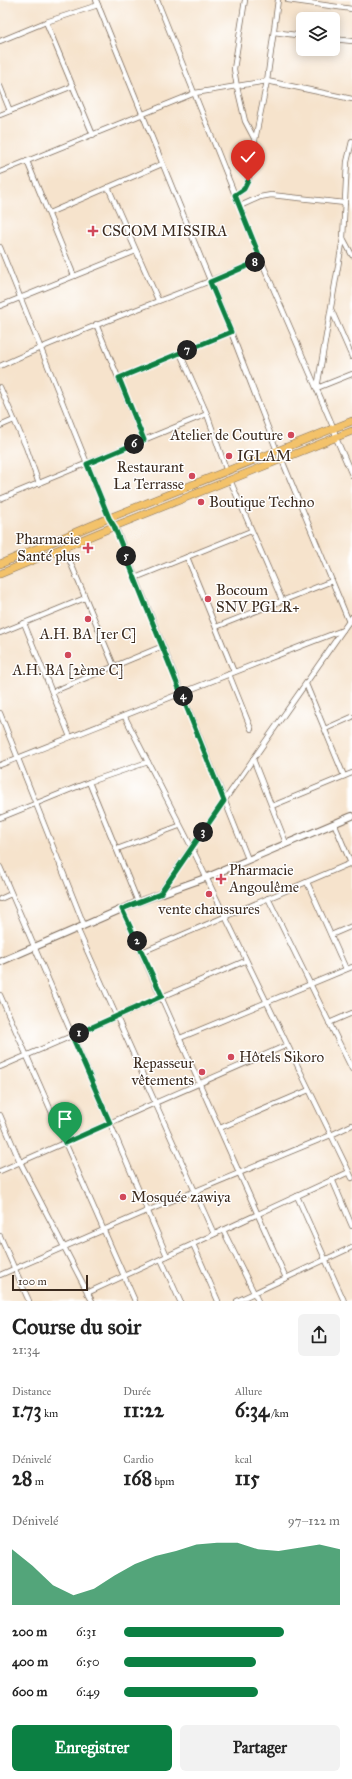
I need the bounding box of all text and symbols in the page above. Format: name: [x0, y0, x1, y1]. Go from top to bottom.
map controls: [296, 12, 340, 56]
button: layers: [296, 12, 340, 56]
pin: [231, 140, 265, 181]
icon: check: [237, 146, 259, 168]
place label: CSCOM MISSIRA: [102, 222, 227, 240]
marker: CSCOM MISSIRA: [87, 225, 99, 237]
pin: 8: [245, 252, 265, 272]
text: 8: [252, 255, 258, 268]
pin: 7: [177, 340, 197, 360]
text: 7: [184, 343, 190, 356]
place label: Atelier de Couture: [169, 426, 283, 444]
marker: Atelier de Couture: [286, 430, 296, 440]
pin: 6: [124, 434, 144, 454]
text: 6: [131, 437, 137, 450]
place label: IGLAM: [237, 447, 291, 465]
marker: IGLAM: [224, 451, 234, 461]
place label: Restaurant La Terrasse: [113, 458, 185, 493]
marker: Restaurant La Terrasse: [187, 471, 197, 481]
place label: Boutique Techno: [209, 493, 315, 512]
marker: Boutique Techno: [196, 497, 206, 507]
place label: Pharmacie Santé plus: [16, 530, 80, 565]
marker: Pharmacie Santé plus: [83, 543, 93, 553]
pin: 5: [116, 546, 136, 566]
text: 5: [123, 549, 129, 562]
place label: Bocoum SNV PGLR+: [216, 581, 300, 616]
marker: Bocoum SNV PGLR+: [203, 594, 213, 604]
marker: A.H. BA [1er C]: [83, 614, 93, 624]
place label: A.H. BA [1er C]: [39, 625, 136, 643]
marker: A.H. BA [2ème C]: [63, 650, 73, 660]
place label: A.H. BA [2ème C]: [11, 661, 124, 679]
pin: 4: [173, 686, 193, 706]
text: 4: [180, 689, 186, 702]
pin: 3: [193, 822, 213, 842]
text: 3: [201, 825, 205, 838]
place label: Pharmacie Angoulême: [228, 861, 299, 896]
marker: Pharmacie Angoulême: [216, 874, 226, 884]
marker: vente chaussures: [204, 889, 214, 899]
place label: vente chaussures: [157, 900, 260, 918]
pin: 2: [127, 931, 147, 951]
text: 2: [134, 934, 140, 947]
pin: 1: [69, 1023, 89, 1043]
text: 1: [77, 1026, 81, 1039]
place label: Hôtels Sikoro: [239, 1048, 325, 1066]
marker: Hôtels Sikoro: [226, 1052, 236, 1062]
place label: Repasseur vêtements: [131, 1054, 194, 1089]
marker: Repasseur vêtements: [197, 1067, 207, 1077]
pin: [48, 1102, 82, 1143]
icon: arrive: [54, 1108, 76, 1130]
place label: Mosquée zawiya: [131, 1188, 231, 1207]
marker: Mosquée zawiya: [118, 1192, 128, 1202]
scale bar: [12, 1273, 88, 1292]
text: 100 m: [18, 1275, 47, 1288]
text: Course du soir: [12, 1313, 141, 1340]
button: share: [298, 1314, 340, 1356]
text: 21:34: [12, 1342, 39, 1358]
text: Distance: [12, 1385, 51, 1398]
text: Durée: [123, 1385, 151, 1398]
text: Allure: [235, 1385, 262, 1398]
text: 1.73: [12, 1398, 42, 1422]
text: 11:22: [123, 1398, 164, 1422]
text: 6:34: [235, 1398, 269, 1422]
text: km: [42, 1407, 58, 1420]
text: /km: [269, 1407, 289, 1420]
text: Dénivelé: [12, 1453, 51, 1466]
text: Cardio: [123, 1453, 154, 1466]
text: kcal: [235, 1453, 252, 1466]
text: 28: [12, 1466, 33, 1490]
text: 168: [123, 1466, 152, 1490]
text: 115: [235, 1466, 260, 1490]
text: m: [33, 1475, 44, 1488]
text: bpm: [152, 1475, 174, 1488]
text: Dénivelé: [12, 1513, 59, 1529]
text: 97–122 m: [288, 1513, 340, 1529]
text: 200 m: [12, 1624, 47, 1640]
text: 6:31: [76, 1624, 96, 1640]
text: 400 m: [12, 1654, 48, 1670]
text: 6:50: [76, 1654, 100, 1670]
text: 600 m: [12, 1684, 48, 1700]
text: 6:49: [76, 1684, 100, 1700]
button: Enregistrer: [12, 1725, 172, 1771]
button: Partager: [180, 1725, 340, 1771]

